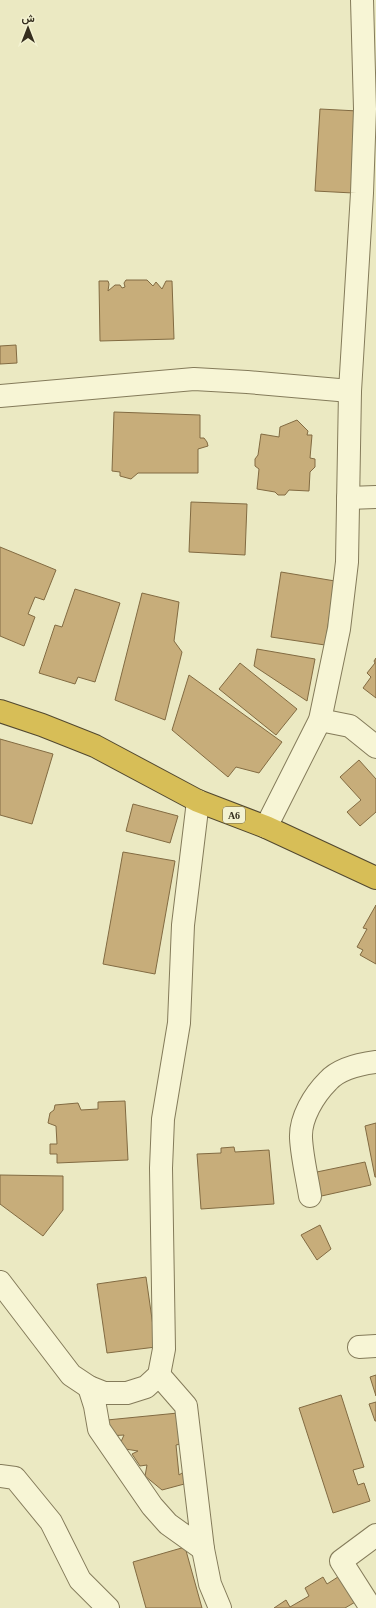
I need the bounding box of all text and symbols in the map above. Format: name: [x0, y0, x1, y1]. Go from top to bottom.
north arrow: [8, 8, 48, 48]
text: ش: [21, 12, 35, 25]
road number: A6: [223, 807, 245, 823]

